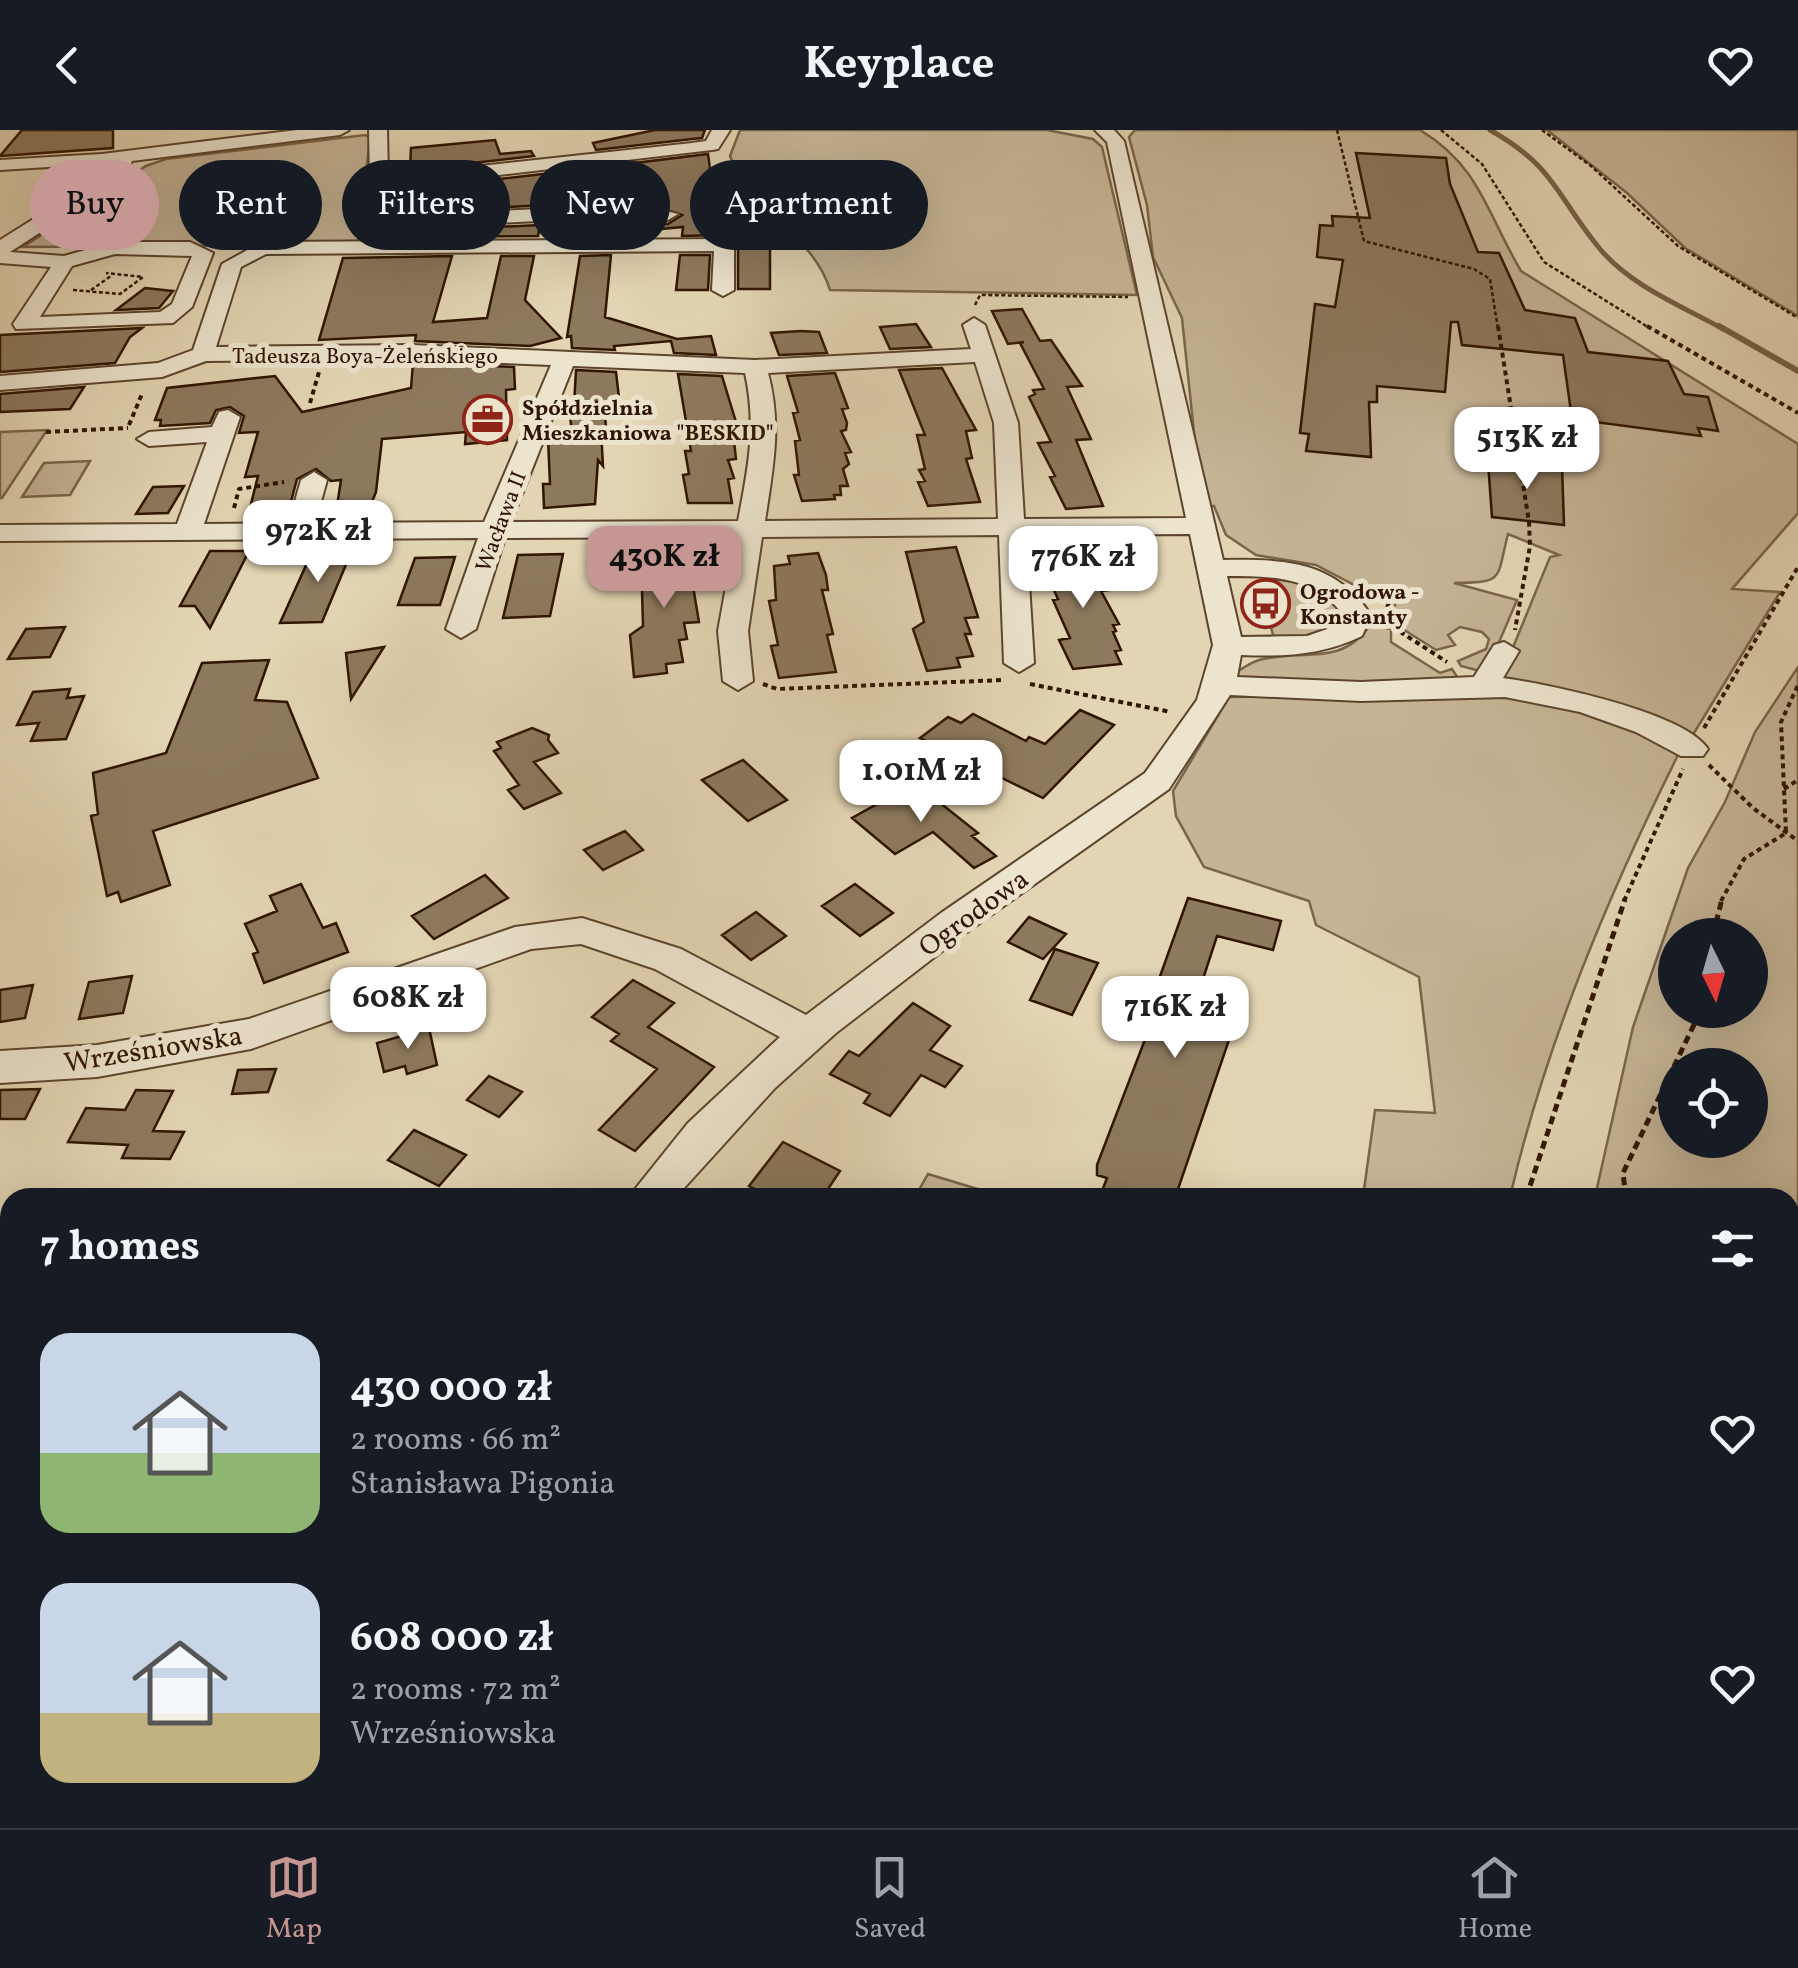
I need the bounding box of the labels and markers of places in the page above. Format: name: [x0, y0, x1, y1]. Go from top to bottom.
office icon: Spółdzielnia Mieszkaniowa "BESKID": [461, 394, 513, 446]
place label: Spółdzielnia Mieszkaniowa "BESKID": [522, 394, 774, 450]
pin: 513K zł: [1435, 407, 1619, 492]
pin: 972K zł: [226, 500, 410, 585]
pin: 430K zł: [572, 526, 756, 611]
pin: 776K zł: [991, 526, 1175, 611]
bus stop icon: Ogrodowa - Konstanty: [1239, 578, 1291, 630]
place label: Ogrodowa - Konstanty: [1300, 578, 1420, 634]
pin: 1.01M zł: [818, 740, 1024, 825]
pin: 608K zł: [316, 967, 500, 1052]
pin: 716K zł: [1083, 976, 1267, 1061]

